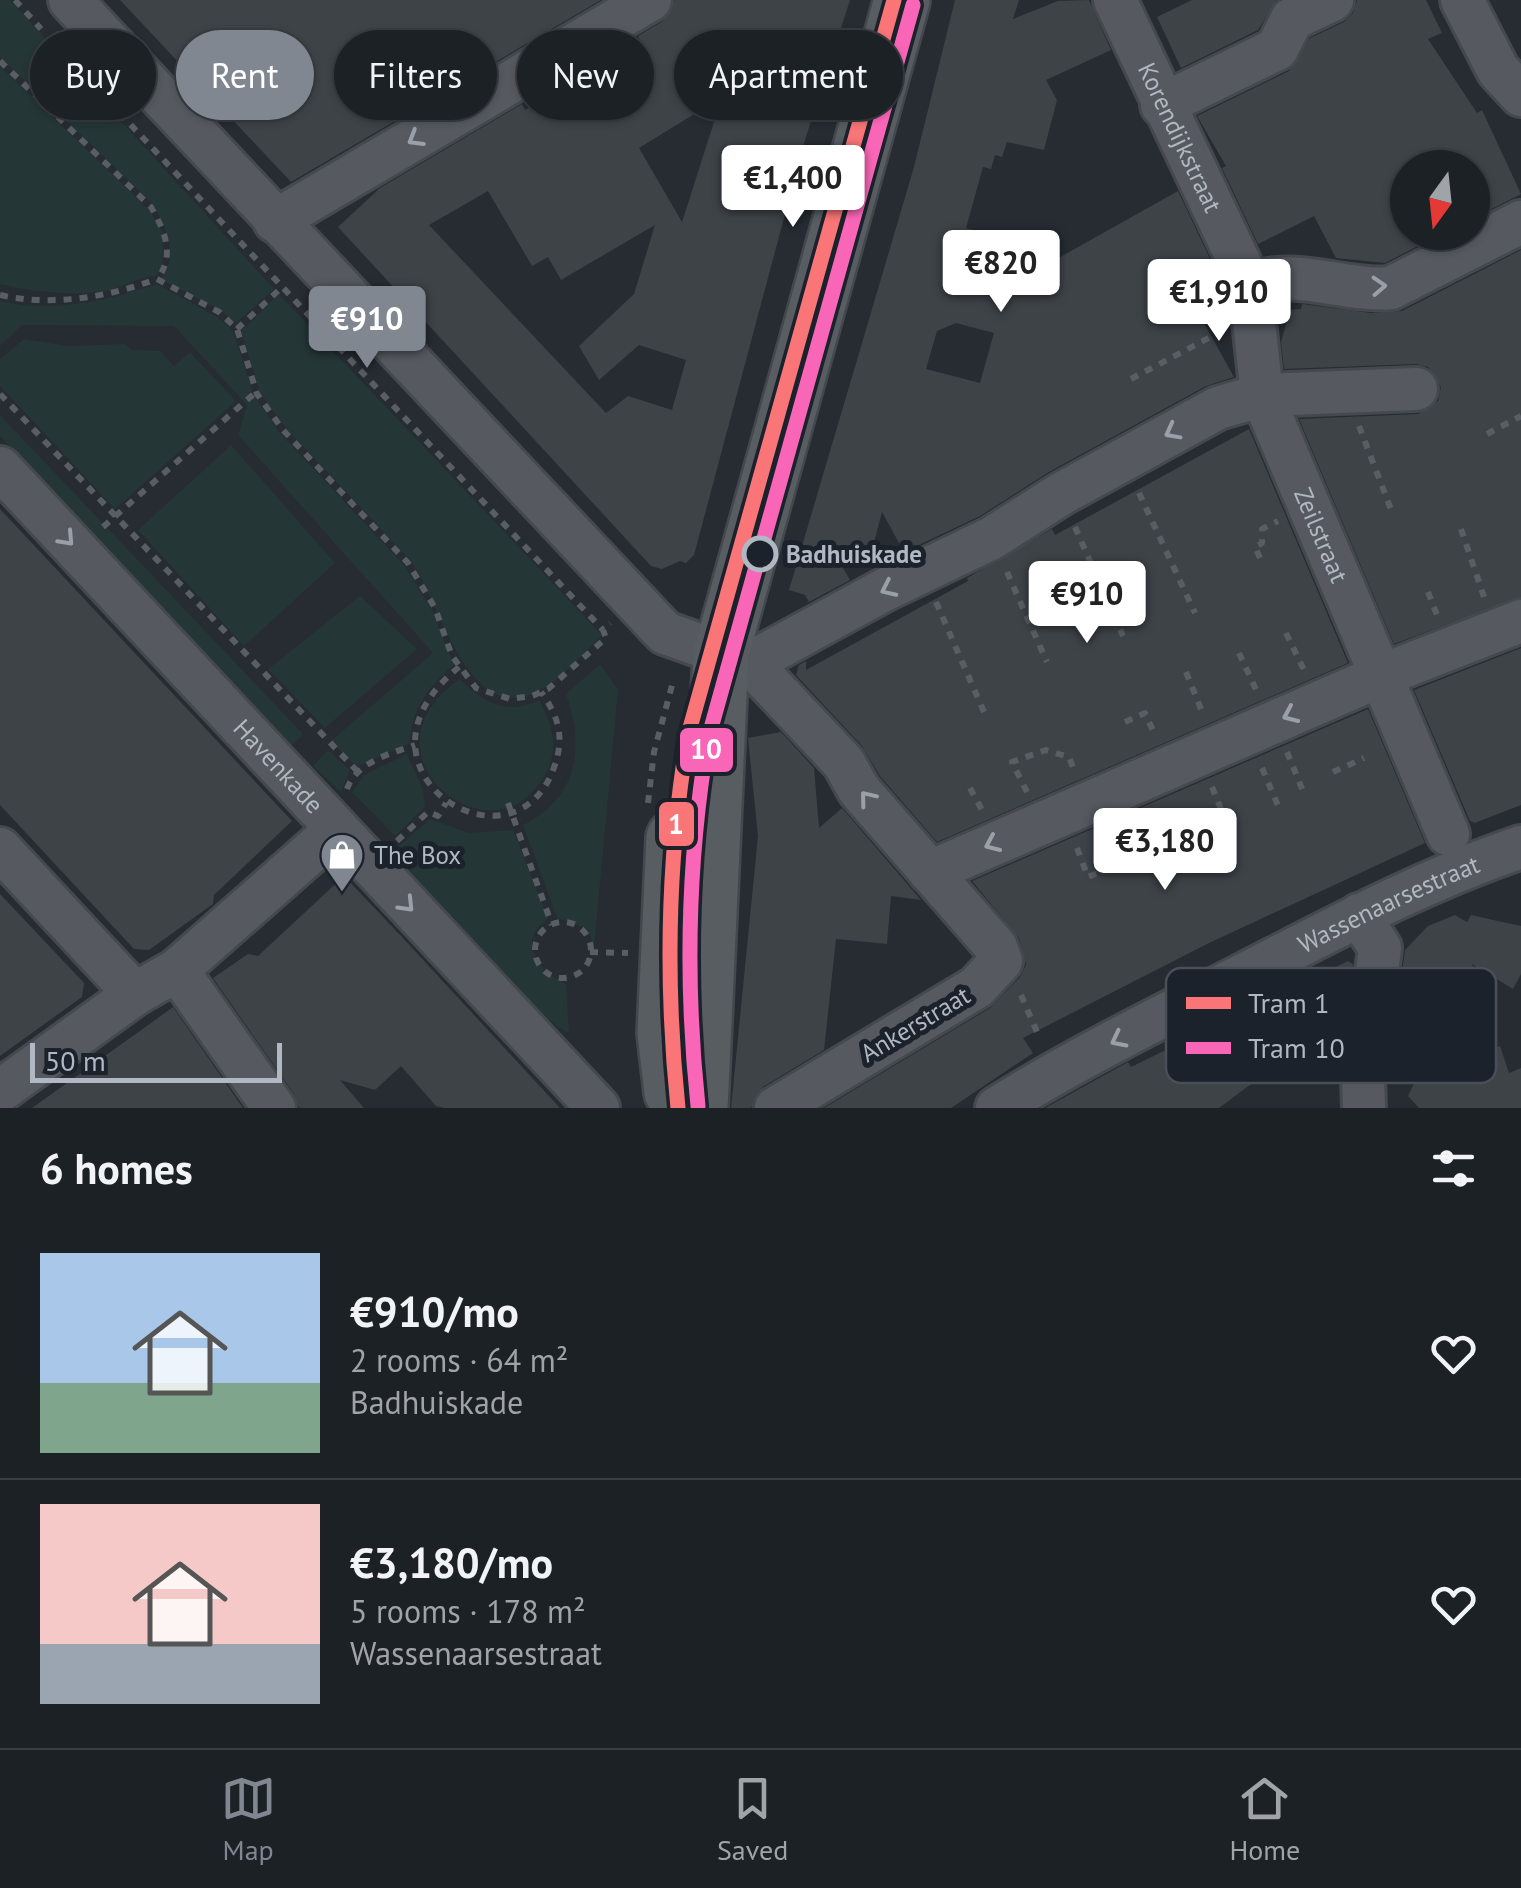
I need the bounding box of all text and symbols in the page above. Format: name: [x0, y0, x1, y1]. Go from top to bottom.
chip: Buy: [30, 30, 156, 120]
chip: Rent: [176, 30, 314, 120]
chip: Filters: [334, 30, 497, 120]
chip: New: [517, 30, 654, 120]
chip: Apartment: [674, 30, 903, 120]
street label: Korendijkstraat: [1131, 57, 1229, 218]
one-way arrow: [408, 126, 426, 146]
pin: €1,400: [712, 145, 874, 230]
north arrow: [1390, 150, 1490, 250]
map controls: [1390, 150, 1490, 250]
text: €1,400: [744, 156, 842, 198]
pin: €820: [942, 230, 1060, 315]
text: €820: [965, 241, 1037, 283]
pin: €1,910: [1138, 259, 1300, 344]
text: €1,910: [1170, 270, 1268, 312]
one-way arrow: [1371, 276, 1387, 297]
pin: €910: [308, 286, 426, 371]
text: €910: [331, 297, 403, 339]
one-way arrow: [1165, 420, 1183, 439]
street label: Zeilstraat: [1287, 483, 1356, 588]
one-way arrow: [55, 527, 73, 546]
marker: Badhuiskade: [743, 537, 777, 571]
place label: Badhuiskade: [786, 538, 922, 570]
pin: €910: [1028, 561, 1146, 646]
text: €910: [1051, 572, 1123, 614]
one-way arrow: [880, 577, 898, 597]
one-way arrow: [1282, 703, 1300, 723]
street label: Havenkade: [227, 712, 331, 820]
line badge: 10: [678, 726, 735, 774]
text: 10: [690, 730, 722, 767]
one-way arrow: [861, 791, 879, 809]
line badge: 1: [657, 800, 696, 848]
text: 1: [668, 805, 684, 842]
pin: €3,180: [1084, 808, 1246, 893]
text: €3,180: [1116, 819, 1214, 861]
shop icon: The Box: [319, 832, 365, 893]
one-way arrow: [984, 832, 1002, 852]
place label: The Box: [374, 839, 461, 871]
street label: Wassenaarsestraat: [1292, 848, 1485, 960]
one-way arrow: [396, 893, 414, 912]
legend: [1166, 968, 1496, 1083]
street label: Ankerstraat: [854, 979, 976, 1069]
text: Tram 1: [1248, 984, 1329, 1021]
one-way arrow: [1110, 1028, 1128, 1047]
text: Tram 10: [1248, 1029, 1345, 1066]
scale bar: [30, 1038, 282, 1082]
text: 50 m: [45, 1042, 106, 1079]
text: 6 homes: [40, 1141, 193, 1196]
icon: filters: [1426, 1141, 1481, 1196]
text: €910/mo: [350, 1284, 519, 1339]
icon: home: [120, 1293, 240, 1413]
icon: heart: [1426, 1326, 1481, 1381]
text: 2 rooms · 64 m²: [350, 1339, 568, 1381]
text: Badhuiskade: [350, 1381, 523, 1423]
text: €3,180/mo: [350, 1535, 553, 1590]
icon: home: [120, 1544, 240, 1664]
icon: heart: [1426, 1577, 1481, 1632]
text: 5 rooms · 178 m²: [350, 1590, 586, 1632]
text: Wassenaarsestraat: [350, 1632, 602, 1674]
tab: Map: [221, 1771, 276, 1868]
tab: Saved: [717, 1771, 788, 1868]
tab: Home: [1230, 1771, 1300, 1868]

